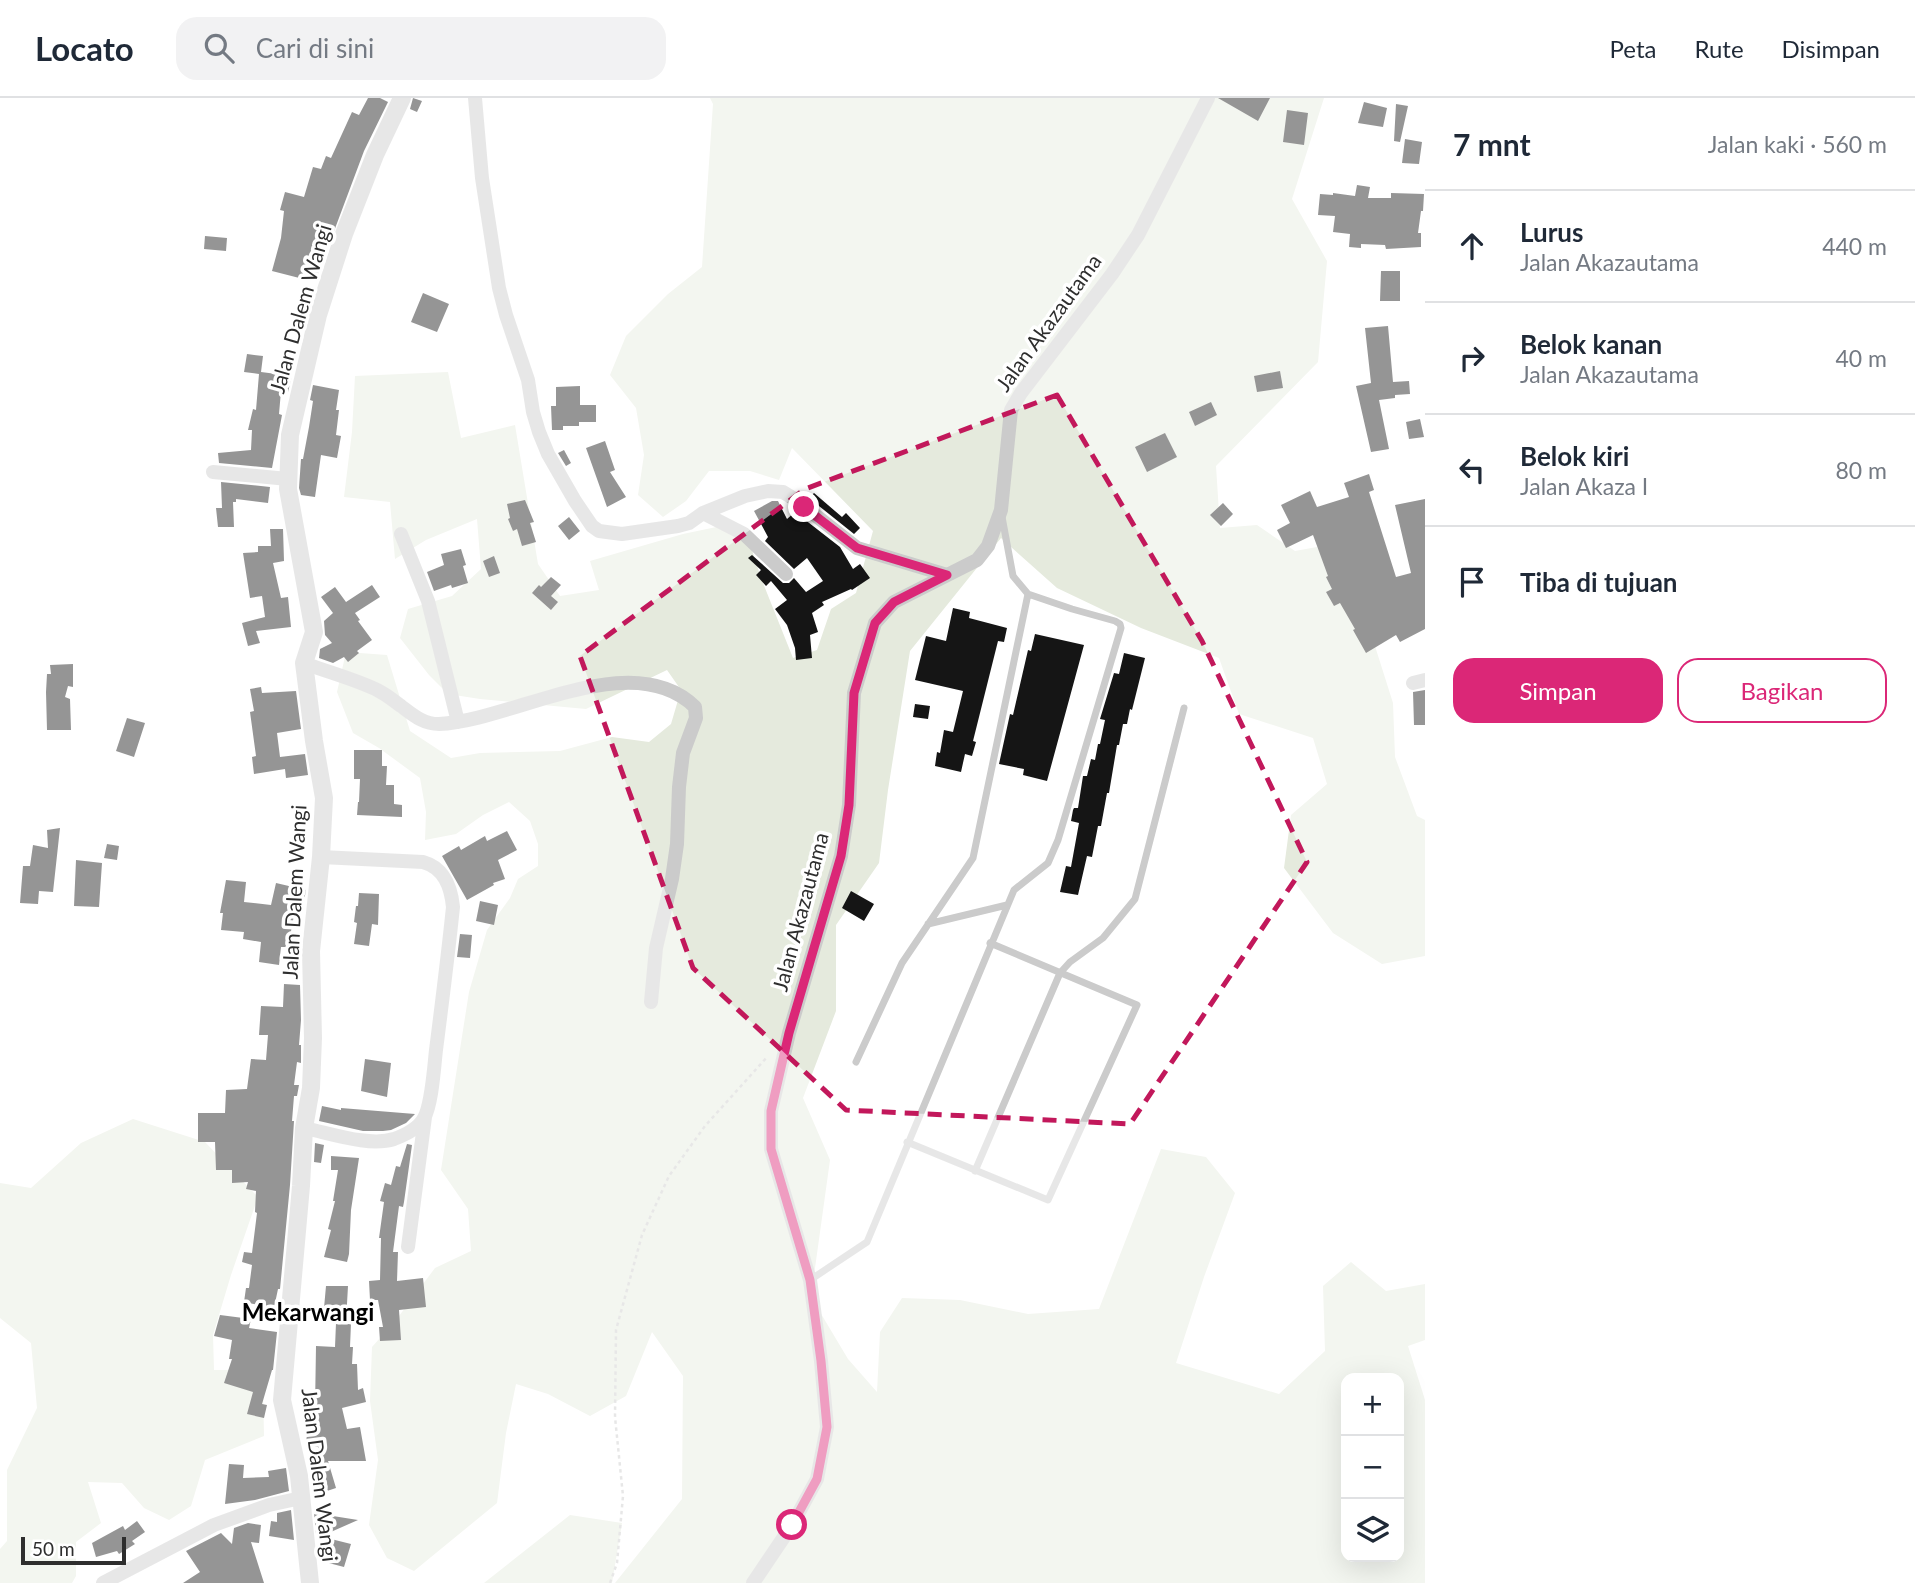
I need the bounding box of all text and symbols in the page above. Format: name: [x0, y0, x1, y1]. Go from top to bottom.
search box: [176, 17, 666, 80]
text: Locato: [35, 28, 134, 68]
icon: search: [200, 29, 238, 67]
text: Cari di sini: [256, 32, 374, 64]
text: Peta: [1610, 34, 1656, 63]
text: Rute: [1694, 34, 1744, 63]
text: Disimpan: [1782, 34, 1880, 63]
text: 7 mnt: [1453, 126, 1531, 162]
text: Jalan kaki · 560 m: [1708, 130, 1887, 158]
text: Lurus: [1520, 216, 1583, 248]
street label: Jalan Dalem Wangi: [263, 221, 336, 396]
icon: ahead: [1453, 227, 1491, 265]
text: 440 m: [1822, 232, 1887, 260]
text: Jalan Akazautama: [1520, 248, 1699, 276]
street label: Jalan Akazautama: [990, 249, 1106, 396]
text: Belok kanan: [1520, 328, 1662, 360]
icon: right: [1453, 339, 1491, 377]
text: 40 m: [1836, 344, 1887, 372]
text: Jalan Akazautama: [1520, 360, 1699, 388]
text: Belok kiri: [1520, 440, 1629, 472]
icon: left: [1453, 451, 1491, 489]
text: 80 m: [1836, 456, 1887, 484]
text: Jalan Akaza I: [1520, 472, 1648, 500]
route end: [788, 491, 819, 522]
icon: arrive: [1453, 563, 1491, 601]
text: Tiba di tujuan: [1520, 566, 1678, 598]
button: Simpan: [1453, 658, 1663, 723]
button: Bagikan: [1677, 658, 1887, 723]
street label: Jalan Dalem Wangi: [276, 804, 311, 980]
street label: Jalan Akazautama: [766, 830, 833, 994]
district label: Mekarwangi: [242, 1297, 374, 1326]
map controls: [1341, 1373, 1404, 1562]
button: +: [1341, 1373, 1404, 1436]
street label: Jalan Dalem Wangi: [297, 1387, 344, 1563]
button: −: [1341, 1436, 1404, 1499]
button: layers: [1341, 1499, 1404, 1562]
route start: [776, 1509, 807, 1540]
scale bar: [21, 1534, 126, 1566]
text: 50 m: [32, 1537, 75, 1560]

